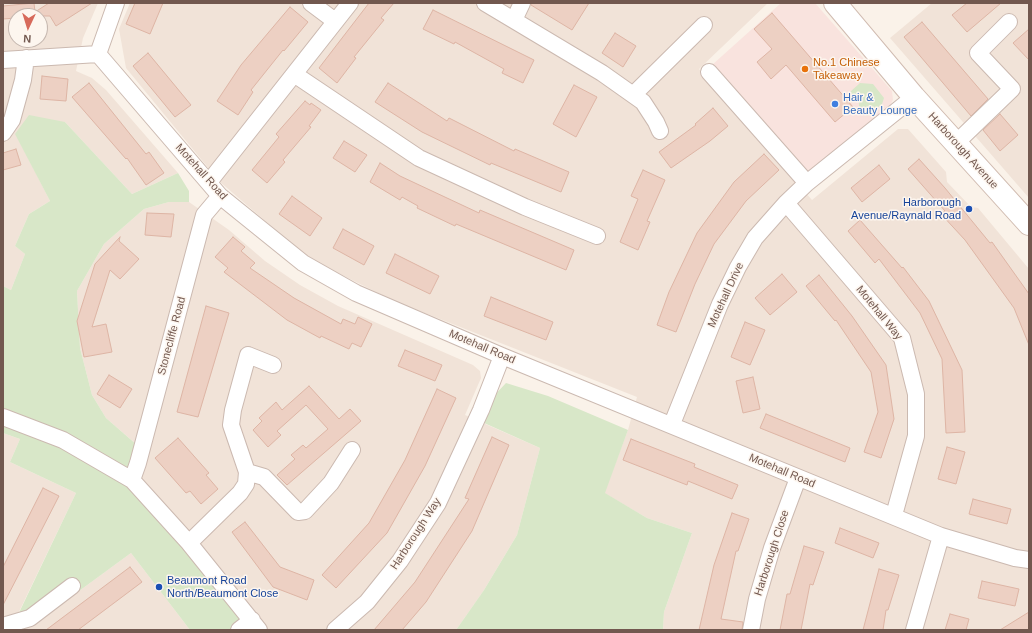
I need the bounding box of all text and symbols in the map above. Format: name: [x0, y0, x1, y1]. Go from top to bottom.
north arrow: [8, 8, 48, 48]
text: N: [23, 33, 32, 45]
place label: No.1 Chinese Takeaway: [813, 56, 880, 82]
marker: No.1 Chinese Takeaway: [800, 64, 810, 74]
place label: Hair & Beauty Lounge: [843, 91, 917, 117]
marker: Hair & Beauty Lounge: [830, 99, 840, 109]
street label: Harborough Avenue: [925, 110, 1001, 192]
street label: Motehall Road: [172, 141, 230, 203]
place label: Harborough Avenue/Raynald Road: [851, 196, 961, 222]
marker: Harborough Avenue/Raynald Road: [964, 204, 974, 214]
street label: Motehall Drive: [705, 260, 747, 330]
street label: Motehall Way: [853, 283, 905, 343]
street label: Stonecliffe Road: [155, 295, 189, 377]
street label: Motehall Road: [447, 327, 517, 367]
street label: Motehall Road: [747, 451, 817, 491]
street label: Harborough Way: [388, 496, 444, 572]
street label: Harborough Close: [752, 509, 792, 597]
place label: Beaumont Road North/Beaumont Close: [167, 574, 278, 600]
marker: Beaumont Road North/Beaumont Close: [154, 582, 164, 592]

